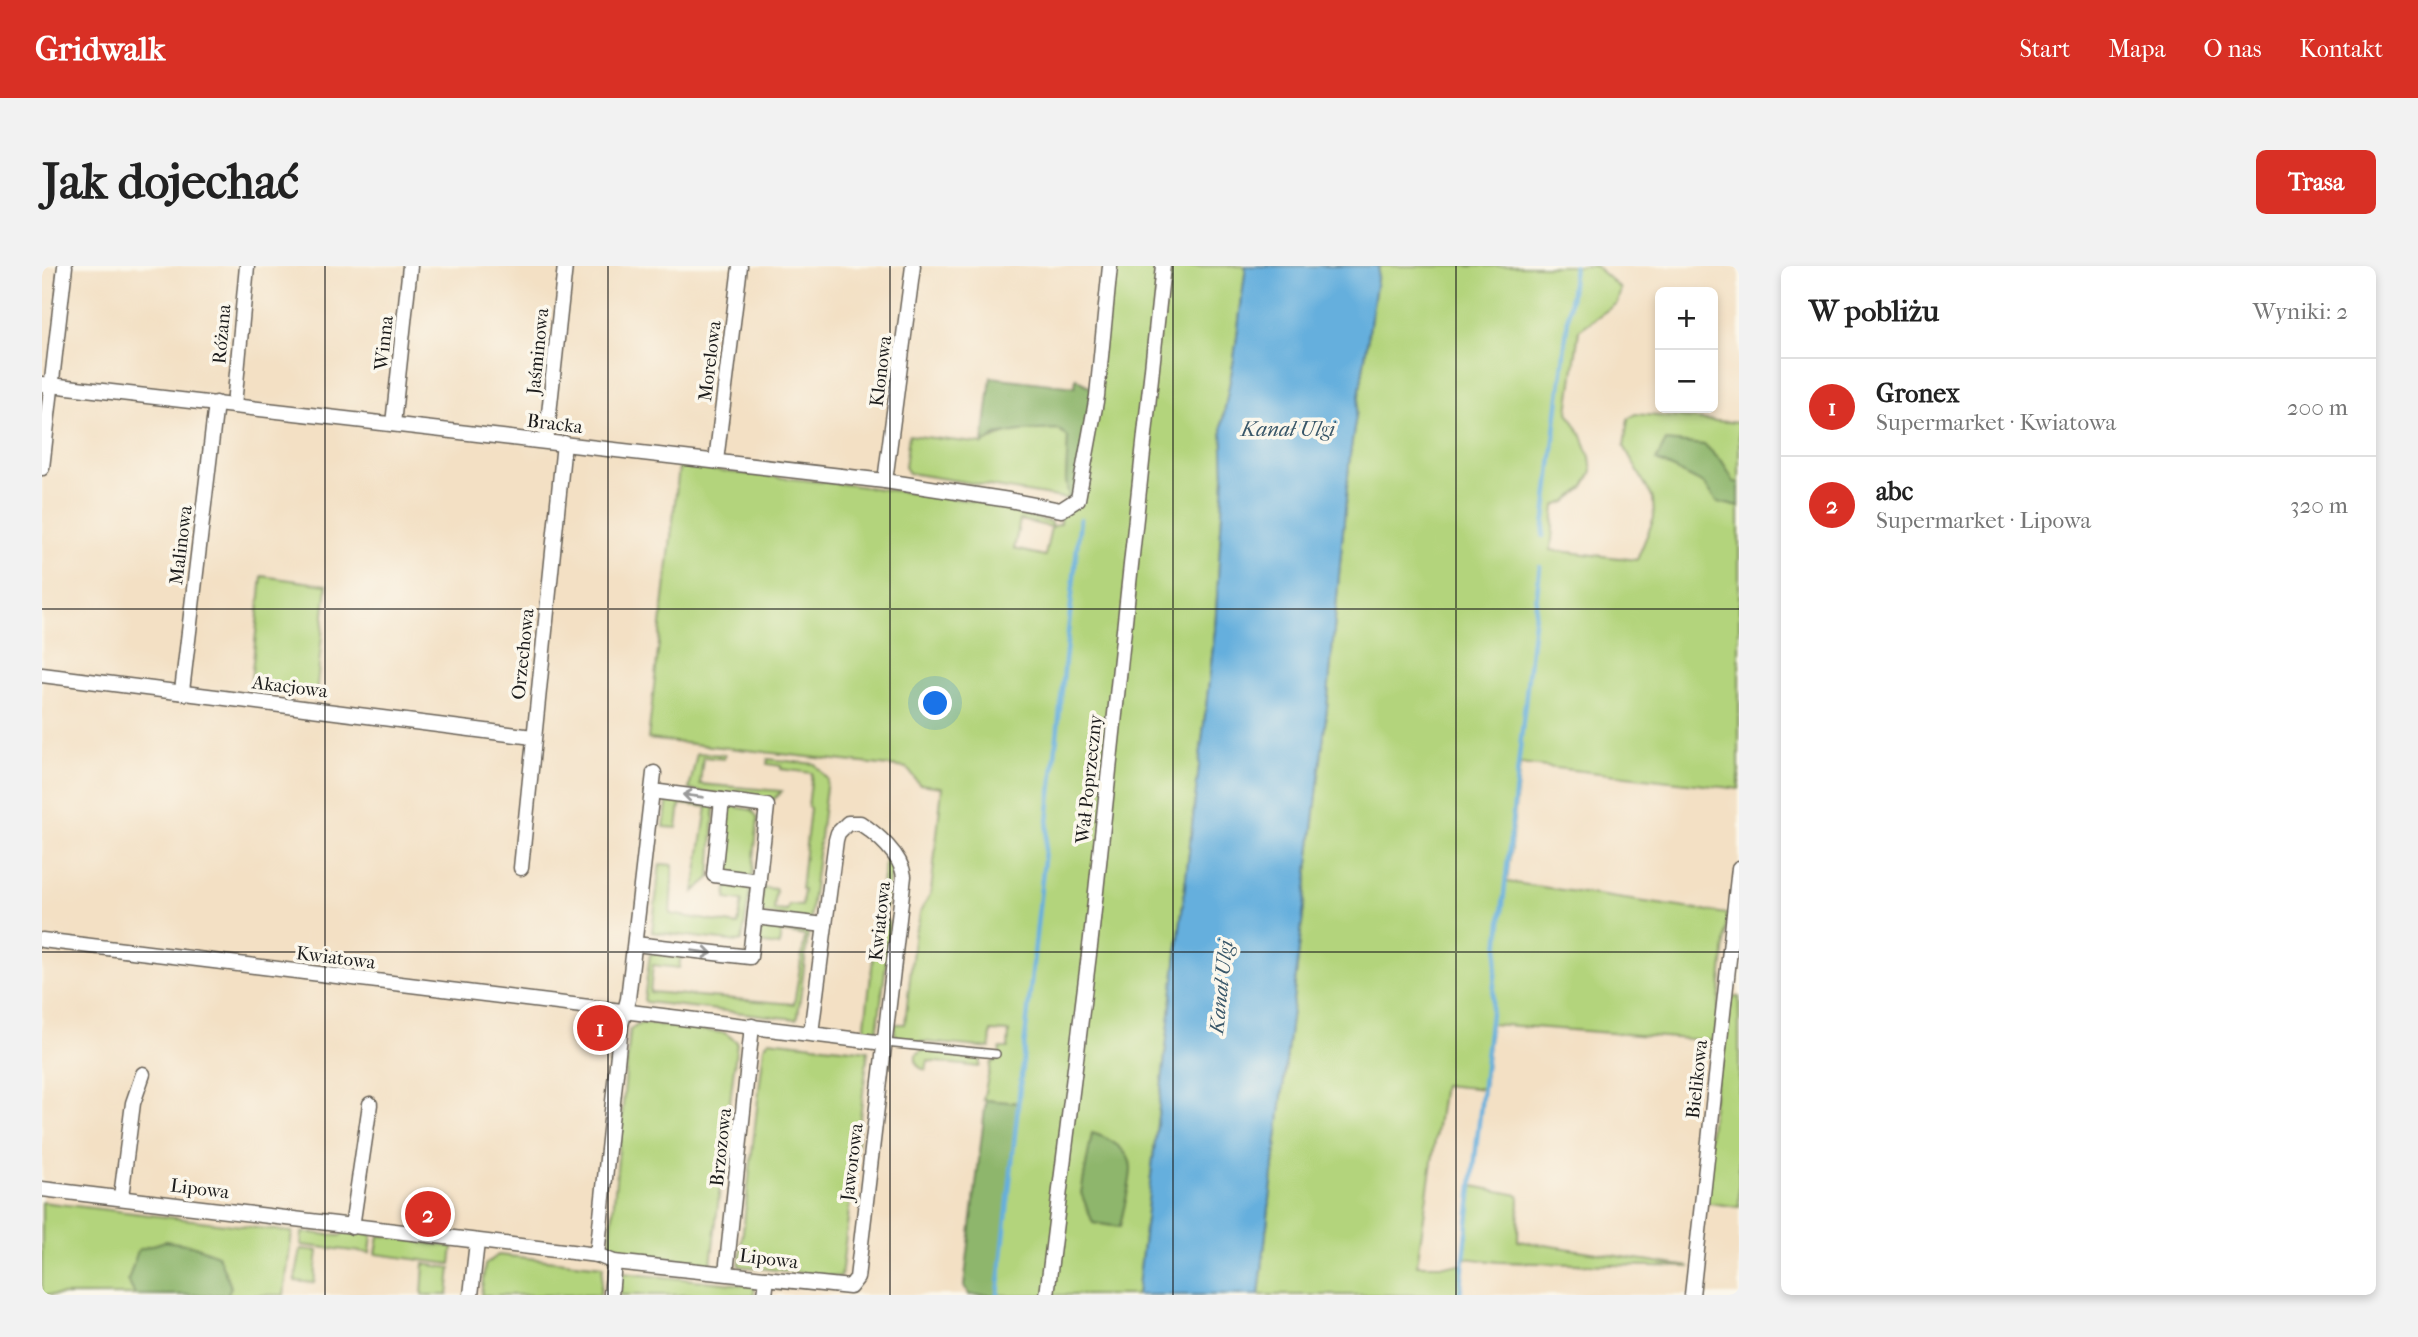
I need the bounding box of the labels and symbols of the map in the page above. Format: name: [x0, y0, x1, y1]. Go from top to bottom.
street label: Różana: [208, 303, 236, 365]
street label: Jaśminowa: [522, 307, 553, 397]
street label: Winna: [370, 314, 398, 373]
street label: Morelowa: [694, 319, 726, 403]
street label: Klonowa: [866, 334, 896, 408]
street label: Bracka: [526, 410, 584, 438]
water label: Kanał Ulgi: [1239, 417, 1337, 441]
street label: Malinowa: [165, 504, 197, 586]
street label: Orzechowa: [507, 607, 539, 701]
street label: Akacjowa: [250, 671, 329, 703]
your location: [918, 686, 952, 720]
street label: Wał Poprzeczny: [1071, 713, 1107, 846]
one-way arrow: [682, 789, 704, 802]
street label: Kwiatowa: [865, 880, 895, 962]
water label: Kanał Ulgi: [1204, 937, 1238, 1037]
street label: Kwiatowa: [295, 942, 377, 974]
one-way arrow: [690, 946, 713, 959]
pin: 1: [577, 1002, 623, 1054]
street label: Bielikowa: [1682, 1038, 1712, 1120]
street label: Brzozowa: [706, 1107, 736, 1187]
street label: Jaworowa: [836, 1122, 868, 1204]
street label: Lipowa: [169, 1174, 231, 1204]
pin: 2: [405, 1188, 451, 1240]
street label: Lipowa: [738, 1244, 800, 1274]

